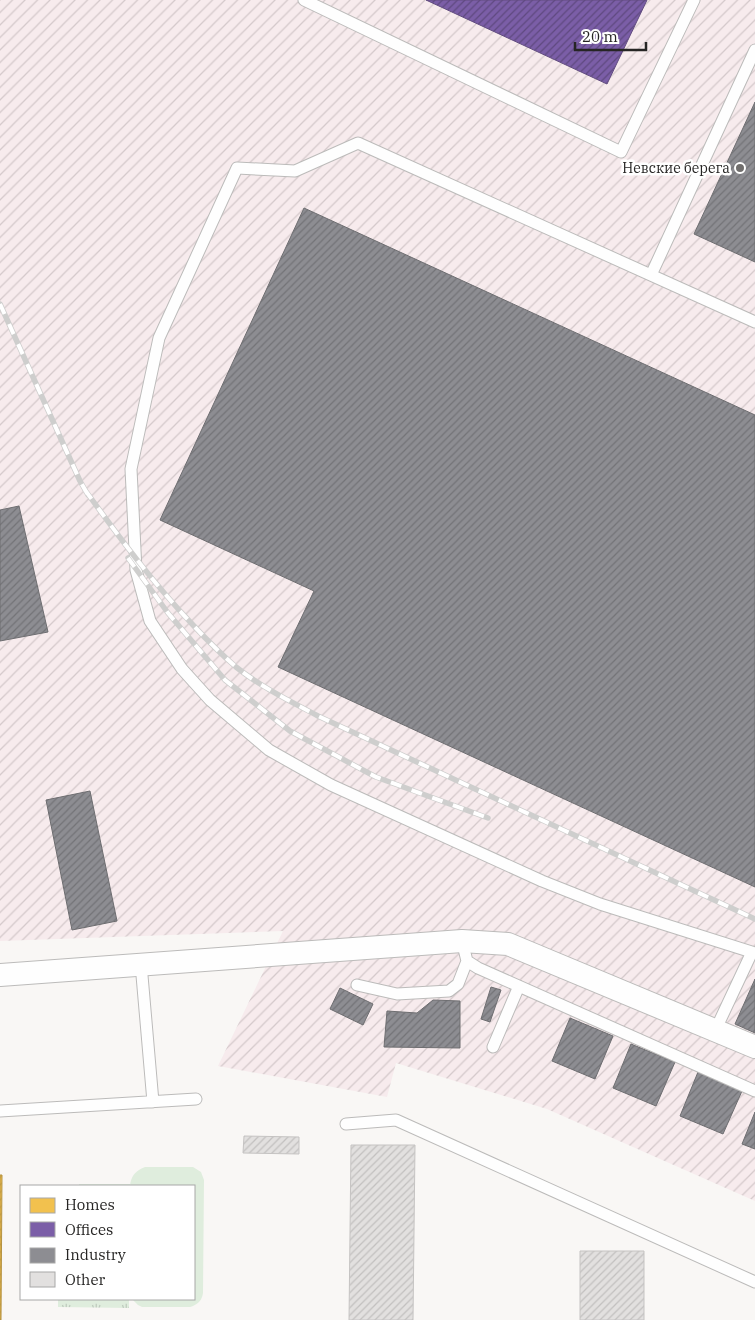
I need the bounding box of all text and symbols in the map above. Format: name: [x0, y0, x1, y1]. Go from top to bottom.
scale bar: [575, 20, 646, 52]
text: 20 m: [582, 27, 618, 46]
place label: Невские берега: [622, 159, 730, 177]
marker: Невские берега: [734, 162, 746, 174]
legend: [20, 1185, 195, 1300]
text: Homes: [65, 1195, 115, 1214]
text: Offices: [65, 1220, 113, 1239]
text: Industry: [65, 1245, 126, 1264]
text: Other: [65, 1270, 105, 1289]

